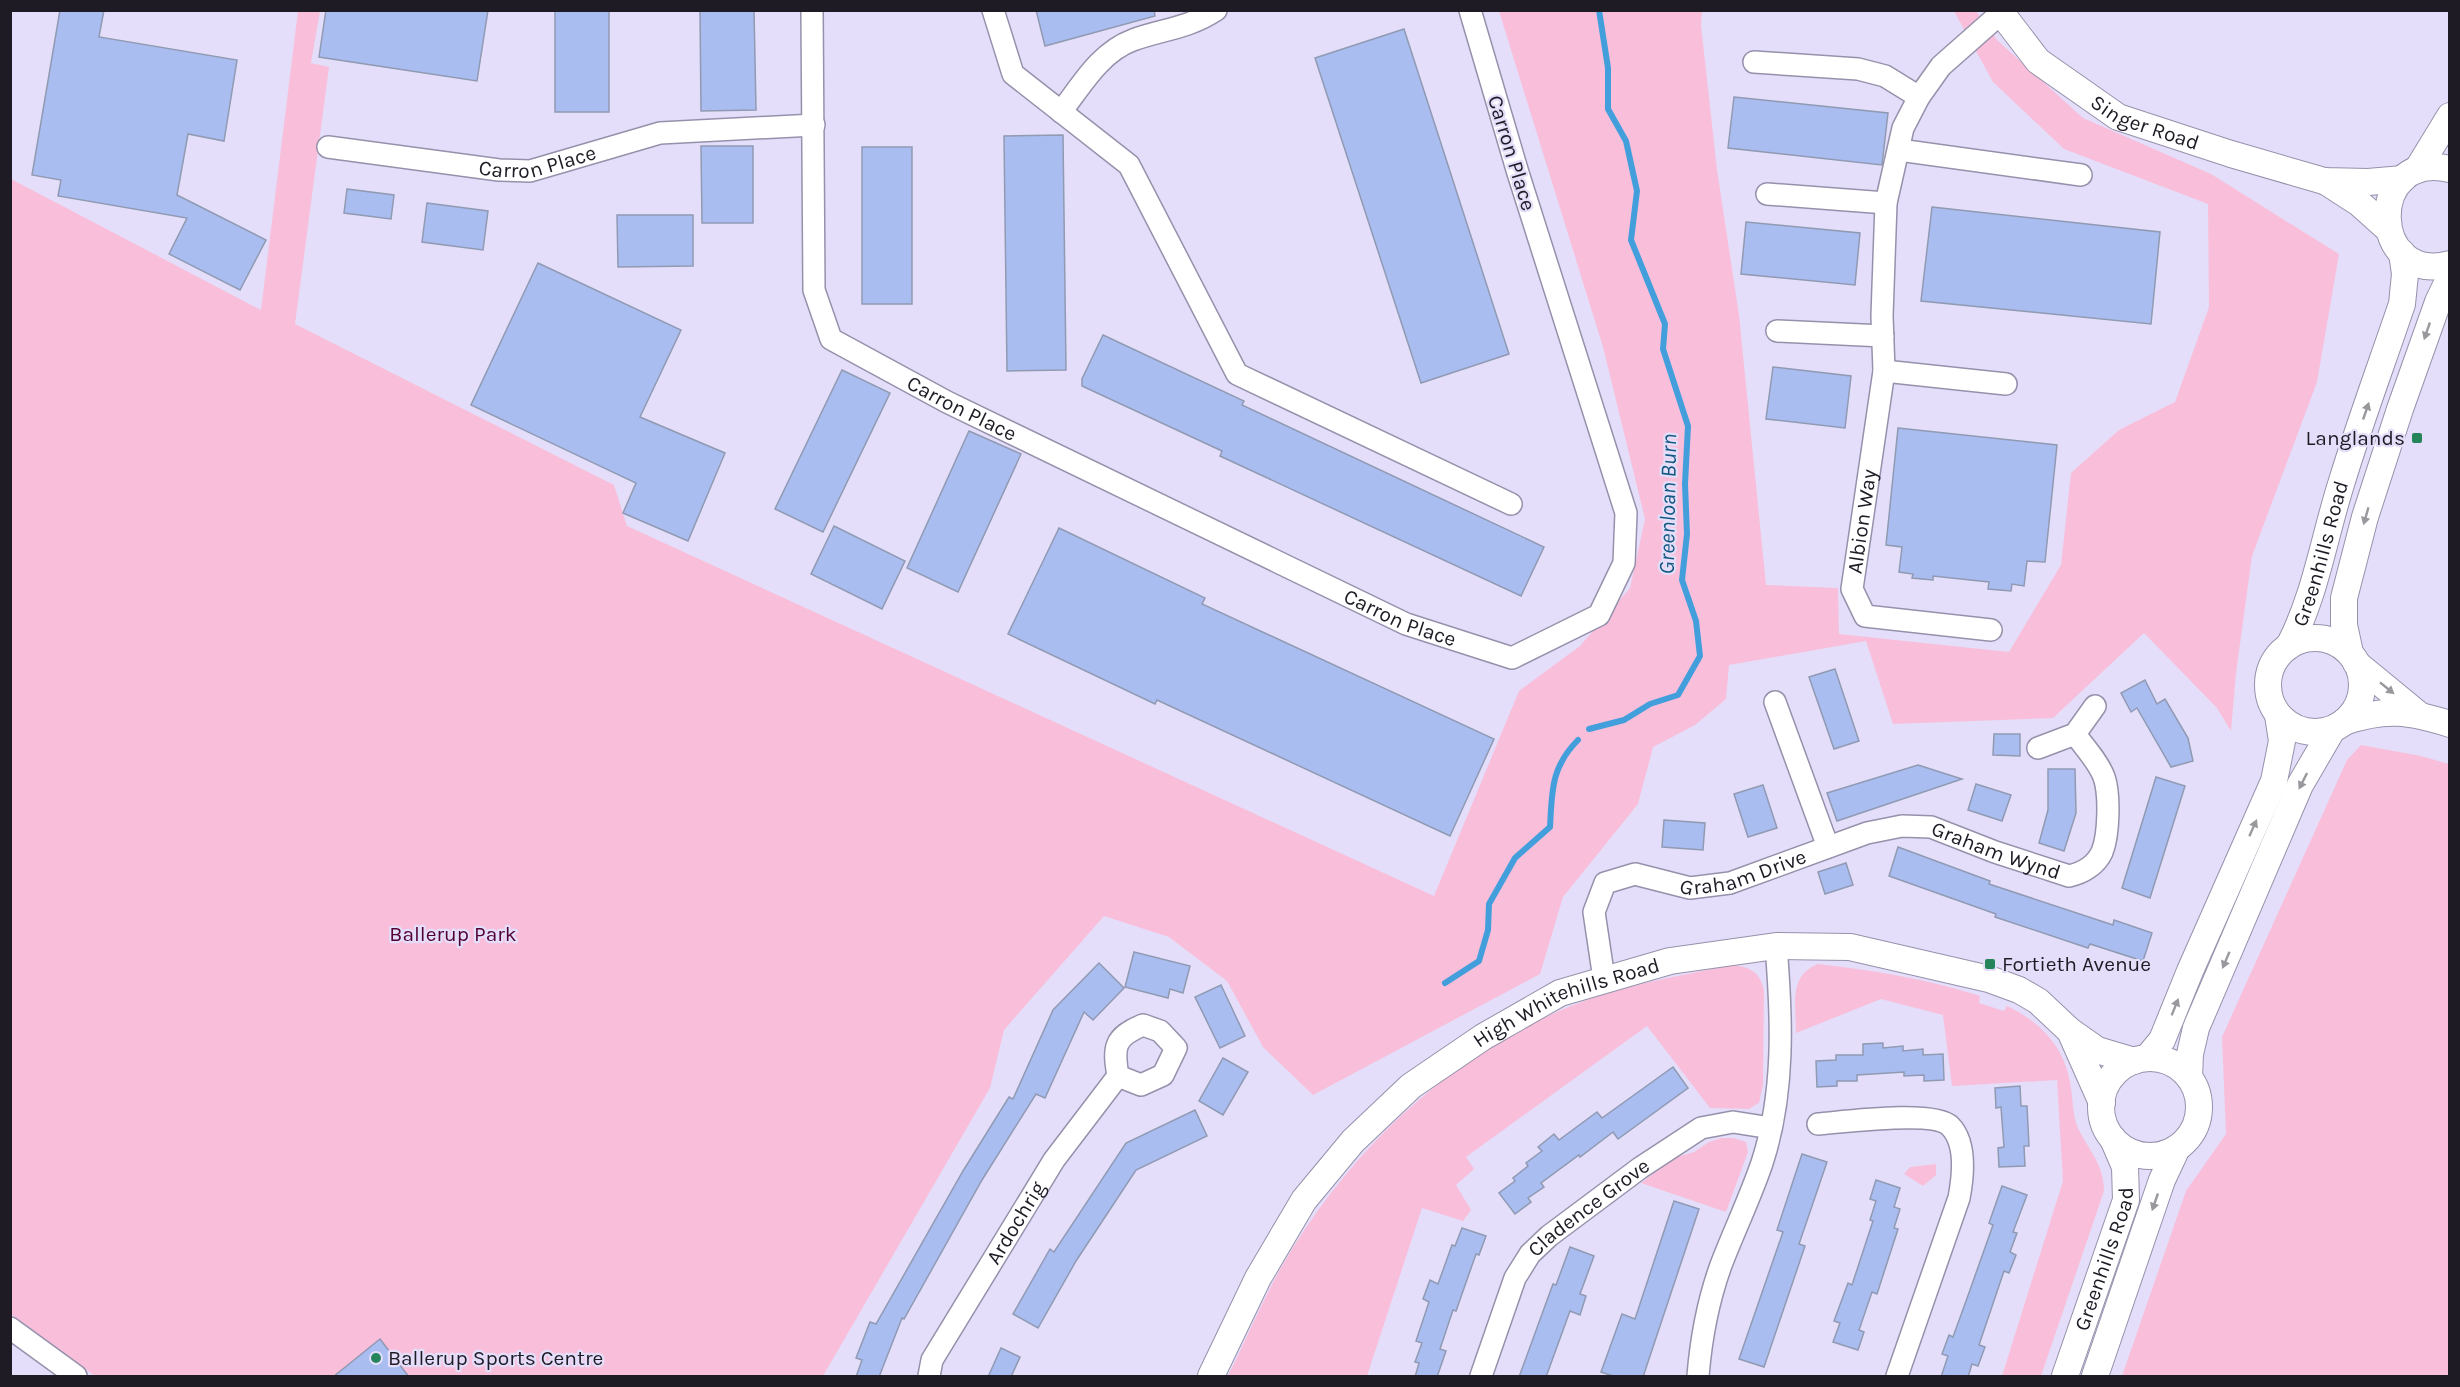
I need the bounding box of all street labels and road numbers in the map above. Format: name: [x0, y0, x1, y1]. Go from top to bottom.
street label: Singer Road: [2086, 90, 2202, 155]
street label: Carron Place: [1483, 92, 1541, 214]
street label: Carron Place: [477, 140, 599, 183]
street label: Carron Place: [903, 371, 1021, 446]
street label: Albion Way: [1842, 467, 1881, 575]
street label: Greenhills Road: [2288, 478, 2353, 630]
street label: Carron Place: [1340, 584, 1459, 651]
street label: Graham Wynd: [1928, 816, 2064, 884]
street label: Graham Drive: [1677, 844, 1809, 900]
street label: High Whitehills Road: [1468, 953, 1662, 1052]
street label: Cladence Grove: [1523, 1153, 1654, 1262]
street label: Ardochrig: [981, 1177, 1050, 1269]
street label: Greenhills Road: [2070, 1187, 2138, 1334]

